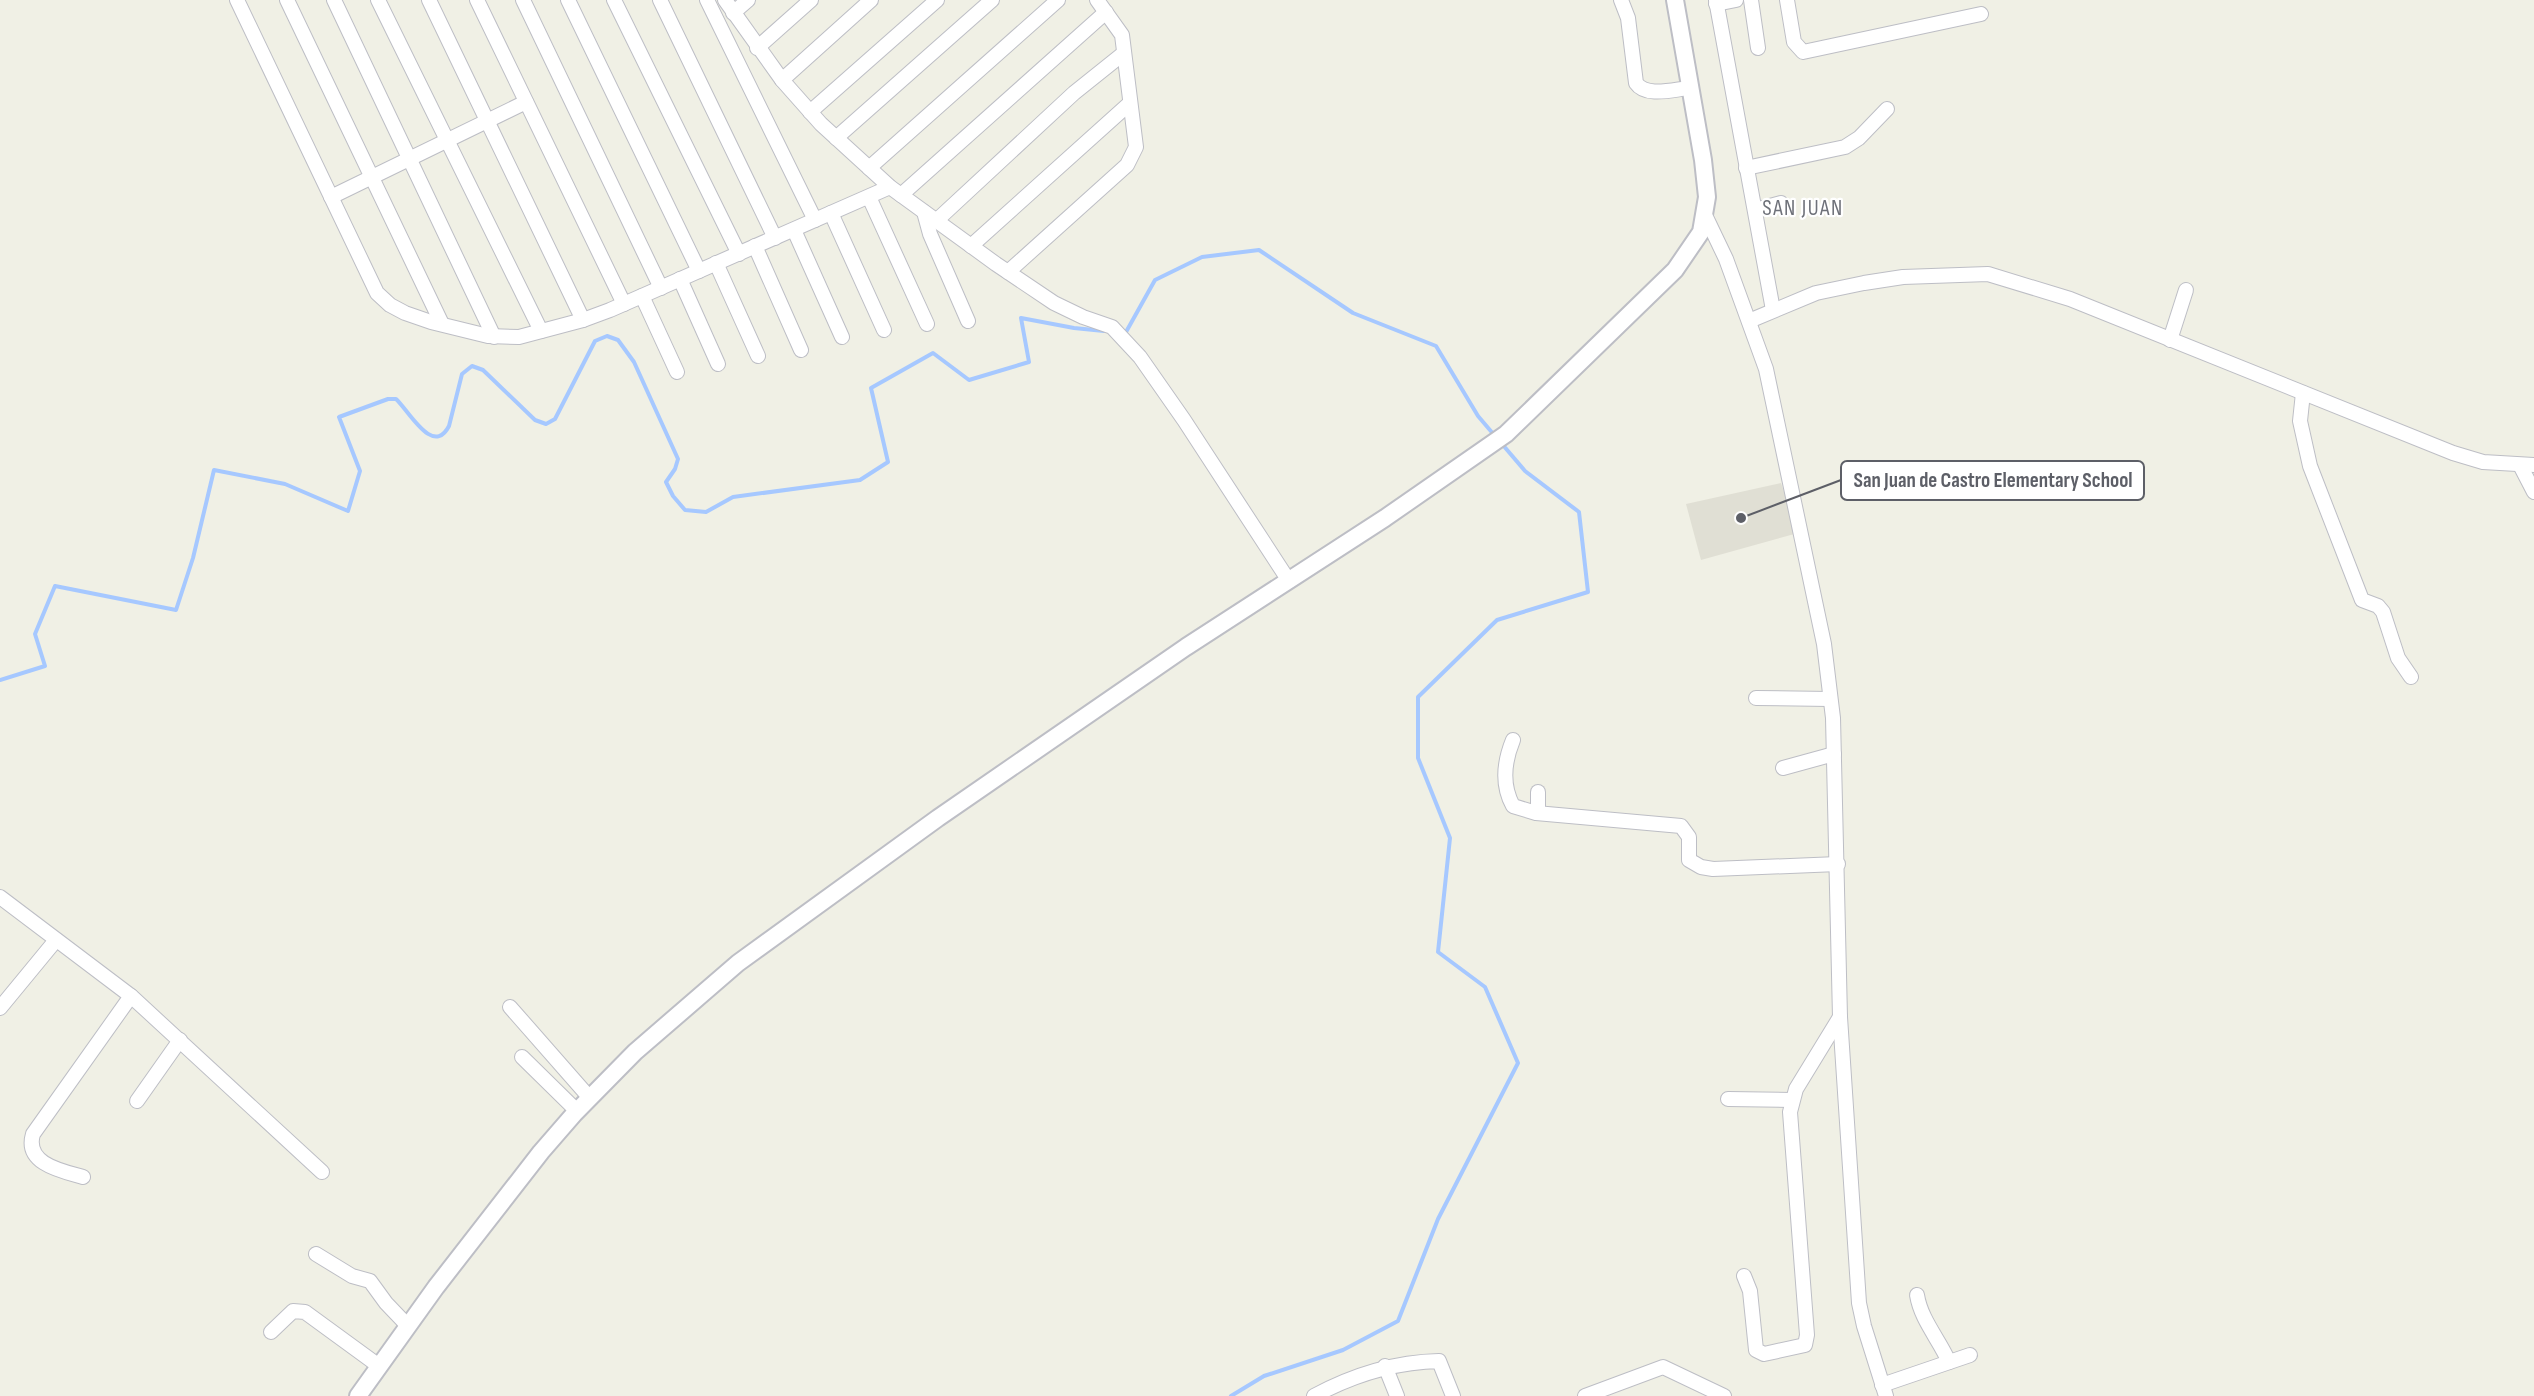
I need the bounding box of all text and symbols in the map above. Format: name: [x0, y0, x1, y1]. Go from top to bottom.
district label: SAN JUAN: [1762, 195, 1844, 222]
callout: San Juan de Castro Elementary School: [1841, 461, 2144, 500]
text: San Juan de Castro Elementary School: [1853, 468, 2133, 493]

